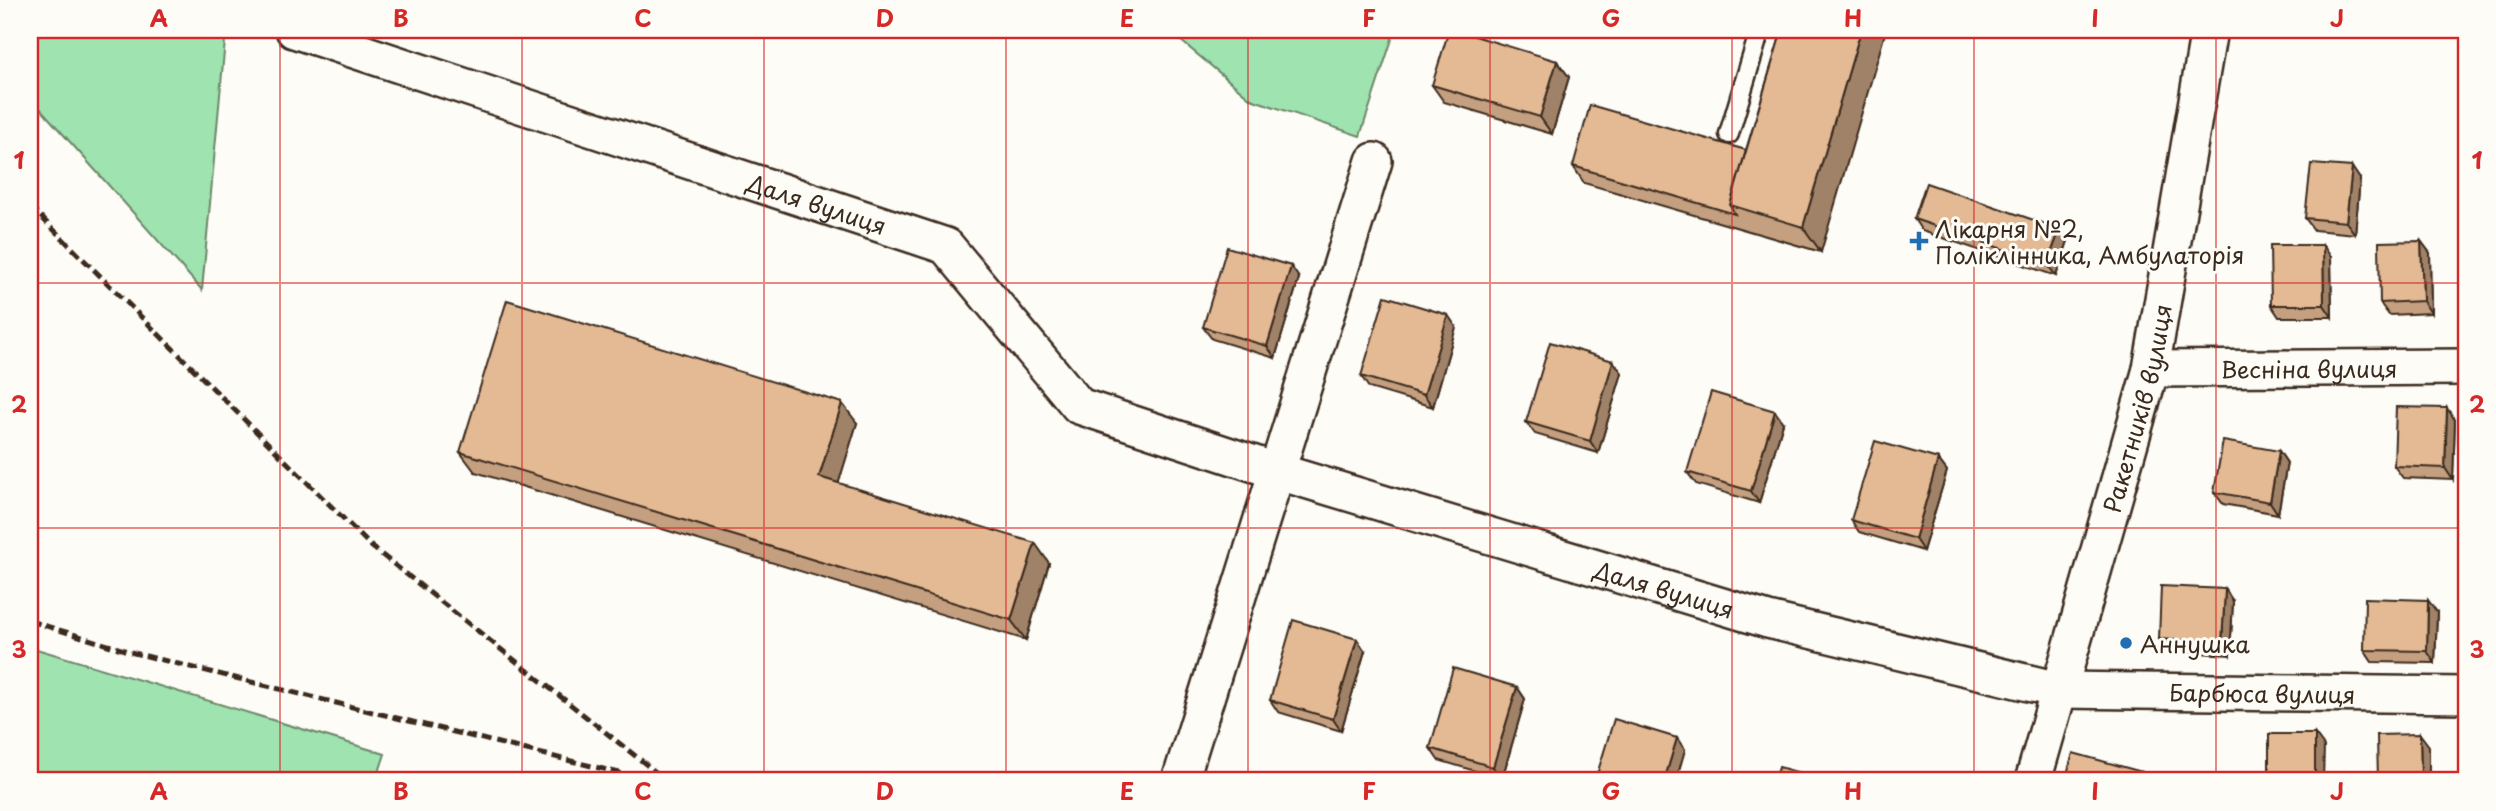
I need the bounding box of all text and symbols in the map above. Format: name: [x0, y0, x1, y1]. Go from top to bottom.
text: A: [150, 0, 168, 35]
text: B: [393, 0, 409, 35]
text: C: [634, 0, 652, 35]
text: D: [876, 0, 894, 35]
text: E: [1120, 0, 1134, 35]
text: F: [1362, 0, 1376, 35]
text: G: [1602, 0, 1620, 35]
text: H: [1844, 0, 1862, 35]
text: I: [2091, 0, 2099, 35]
text: J: [2330, 0, 2344, 35]
text: 1: [14, 142, 25, 177]
text: 1: [2472, 142, 2483, 177]
street label: Даля вулиця: [742, 164, 891, 243]
place label: Лікарня №2, Поліклінника, Амбулаторія: [1935, 211, 2244, 272]
marker: Лікарня №2, Поліклінника, Амбулаторія: [1909, 231, 1929, 251]
street label: Ракетників вулиця: [2093, 301, 2179, 517]
street label: Весніна вулиця: [2221, 350, 2397, 386]
text: 2: [11, 386, 27, 421]
text: 2: [2469, 386, 2485, 421]
street label: Даля вулиця: [1589, 551, 1738, 626]
place label: Аннушка: [2140, 626, 2250, 661]
text: 3: [11, 631, 27, 666]
text: 3: [2469, 631, 2485, 666]
marker: Аннушка: [2118, 635, 2134, 651]
street label: Барбюса вулиця: [2169, 674, 2356, 711]
text: A: [150, 773, 168, 808]
text: B: [393, 773, 409, 808]
text: C: [634, 773, 652, 808]
text: D: [876, 773, 894, 808]
text: E: [1120, 773, 1134, 808]
text: F: [1362, 773, 1376, 808]
text: G: [1602, 773, 1620, 808]
text: H: [1844, 773, 1862, 808]
text: I: [2091, 773, 2099, 808]
text: J: [2330, 773, 2344, 808]

